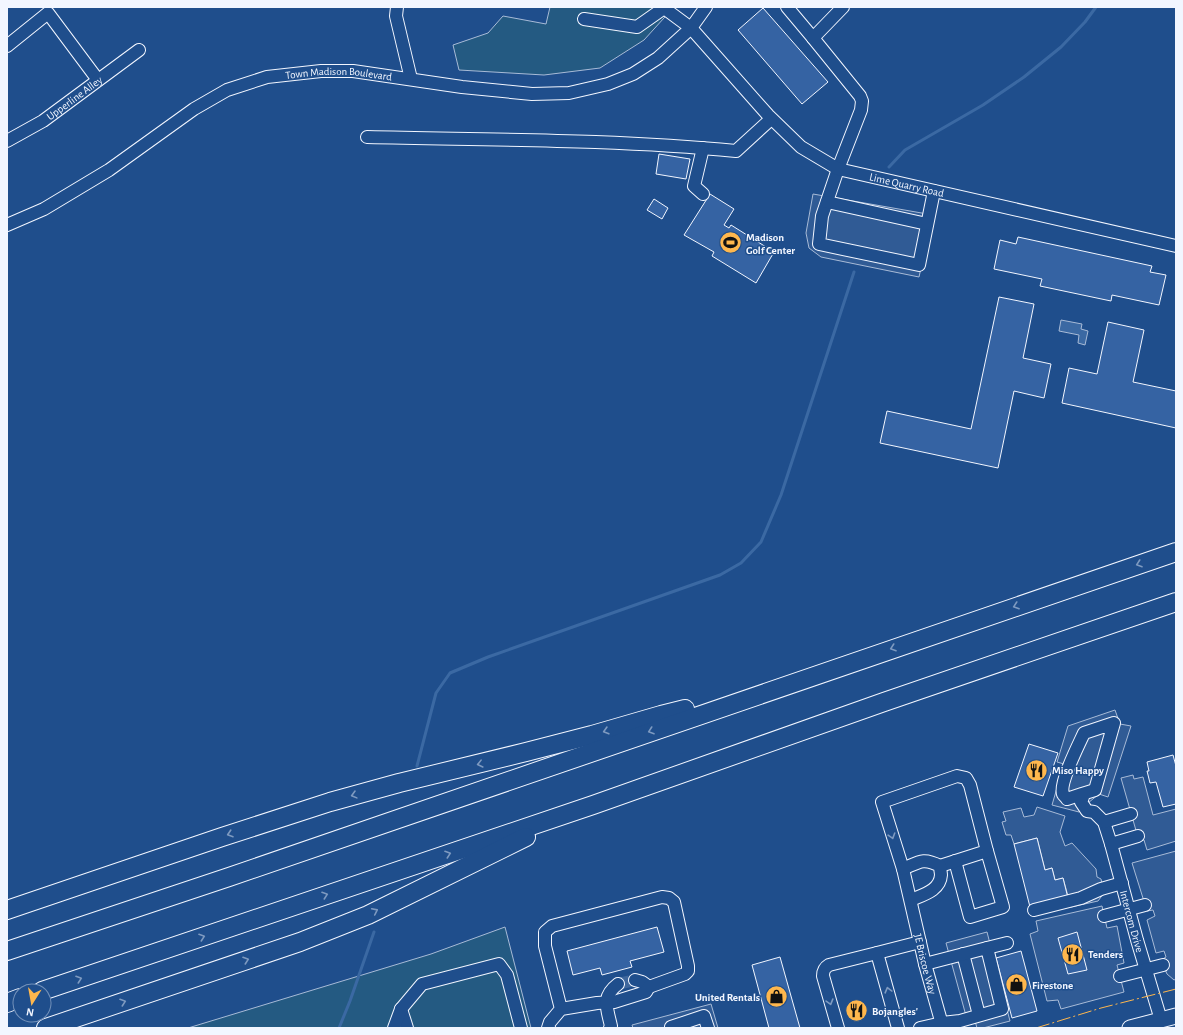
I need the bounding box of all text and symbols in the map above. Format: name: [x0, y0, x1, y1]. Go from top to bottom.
street label: Town Madison Boulevard: [285, 66, 393, 83]
street label: Upperline Alley: [45, 74, 105, 122]
street label: Lime Quarry Road: [868, 171, 945, 199]
sports icon: Madison Golf Center: [717, 230, 743, 256]
place label: Madison Golf Center: [746, 232, 795, 256]
one-way arrow: [1136, 559, 1143, 568]
one-way arrow: [1013, 602, 1020, 610]
one-way arrow: [890, 644, 897, 652]
one-way arrow: [603, 726, 610, 735]
one-way arrow: [647, 727, 654, 735]
restaurant icon: Miso Happy: [1023, 757, 1049, 783]
one-way arrow: [477, 759, 483, 767]
place label: Miso Happy: [1052, 765, 1104, 776]
one-way arrow: [351, 791, 357, 799]
one-way arrow: [227, 829, 234, 838]
one-way arrow: [887, 832, 896, 839]
one-way arrow: [445, 850, 452, 858]
street label: Intercom Drive: [1118, 889, 1145, 954]
one-way arrow: [322, 892, 329, 900]
one-way arrow: [371, 908, 379, 916]
one-way arrow: [198, 933, 205, 942]
street label: JE Briscoe Way: [912, 933, 938, 996]
restaurant icon: Tenders: [1059, 941, 1085, 967]
place label: Tenders: [1088, 949, 1123, 960]
one-way arrow: [242, 956, 249, 965]
shop icon: Firestone: [1004, 972, 1030, 998]
one-way arrow: [75, 975, 82, 983]
place label: Firestone: [1032, 980, 1073, 991]
north arrow: [12, 983, 52, 1023]
shop icon: United Rentals: [763, 984, 789, 1010]
one-way arrow: [884, 987, 893, 994]
place label: United Rentals: [695, 992, 760, 1003]
one-way arrow: [119, 998, 126, 1007]
one-way arrow: [825, 998, 834, 1005]
restaurant icon: Bojangles': [843, 998, 869, 1024]
text: N: [25, 1006, 35, 1018]
place label: Bojangles': [872, 1006, 918, 1017]

